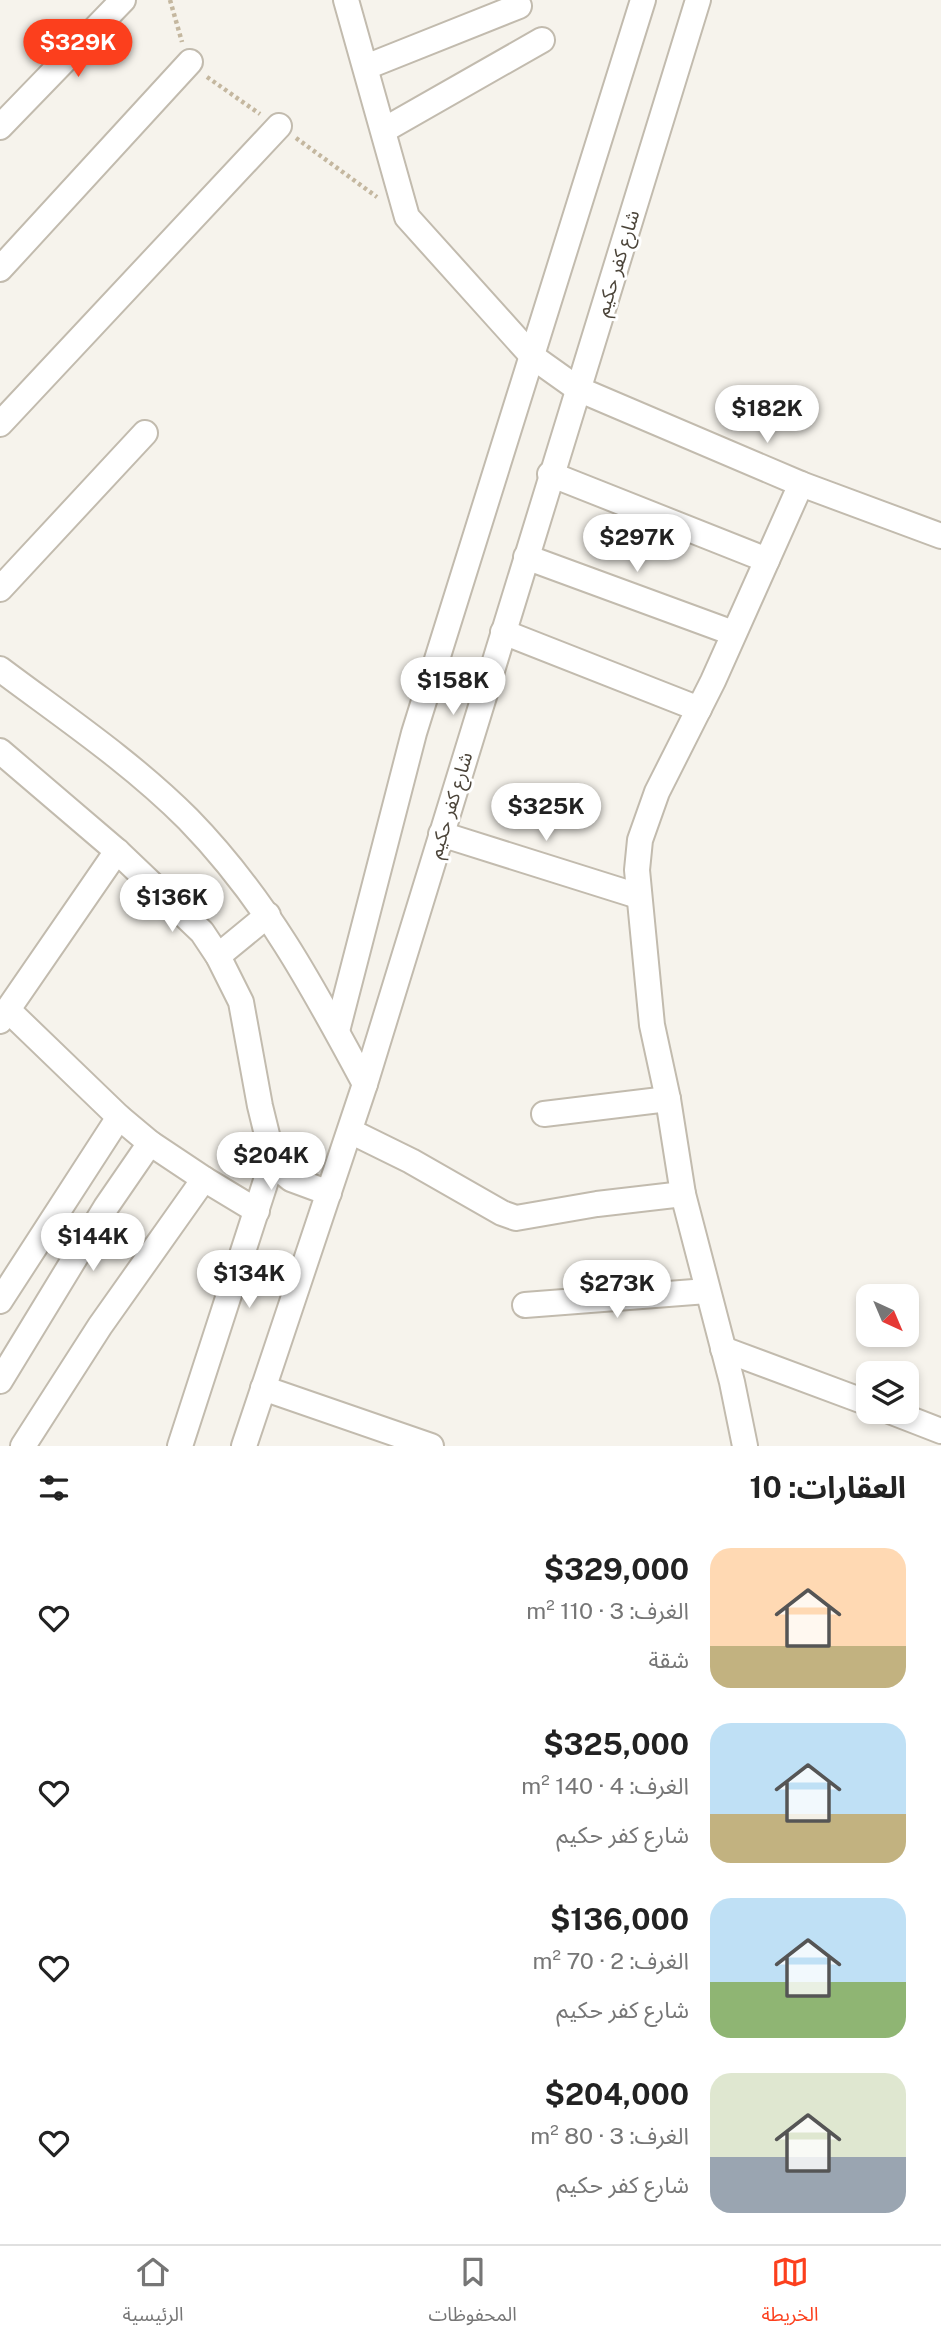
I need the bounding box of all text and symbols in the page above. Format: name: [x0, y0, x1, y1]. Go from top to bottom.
pin: $329K: [29, 20, 127, 79]
text: $329K: [39, 28, 117, 55]
street label: شارع كفر حكيم: [590, 207, 647, 320]
pin: $182K: [718, 386, 816, 445]
text: $182K: [731, 394, 803, 421]
pin: $297K: [588, 514, 686, 574]
text: $297K: [599, 523, 675, 550]
pin: $158K: [404, 658, 502, 717]
text: $158K: [417, 666, 489, 693]
street label: شارع كفر حكيم: [423, 749, 480, 862]
pin: $325K: [497, 784, 595, 843]
text: $325K: [507, 792, 585, 819]
pin: $136K: [123, 874, 221, 934]
text: $136K: [136, 883, 208, 910]
pin: $204K: [222, 1132, 320, 1192]
text: $204K: [233, 1141, 309, 1168]
pin: $144K: [44, 1214, 142, 1273]
text: $144K: [57, 1222, 129, 1249]
pin: $134K: [200, 1250, 298, 1310]
text: $134K: [213, 1259, 285, 1286]
pin: $273K: [568, 1260, 666, 1320]
text: $273K: [579, 1269, 655, 1296]
north arrow: [856, 1284, 919, 1348]
map controls: [856, 1284, 919, 1424]
button: layers: [856, 1361, 919, 1424]
icon: filters: [35, 1469, 73, 1507]
text: العقارات: 10: [750, 1469, 906, 1505]
text: $329,000: [544, 1551, 689, 1587]
icon: home: [766, 1576, 850, 1660]
text: الغرف: 3 · 110 m²: [526, 1597, 689, 1624]
icon: heart: [35, 1599, 73, 1637]
text: شقة: [648, 1646, 689, 1673]
text: $325,000: [543, 1726, 689, 1762]
icon: home: [766, 1751, 850, 1835]
text: الغرف: 4 · 140 m²: [521, 1772, 689, 1799]
icon: heart: [35, 1774, 73, 1812]
text: شارع كفر حكيم: [556, 1821, 689, 1848]
text: $136,000: [550, 1901, 689, 1937]
icon: home: [766, 1926, 850, 2010]
text: الغرف: 2 · 70 m²: [533, 1947, 689, 1974]
icon: heart: [35, 1949, 73, 1987]
text: شارع كفر حكيم: [556, 1996, 689, 2023]
text: $204,000: [544, 2076, 689, 2112]
icon: home: [766, 2101, 850, 2185]
text: الغرف: 3 · 80 m²: [530, 2122, 689, 2149]
icon: heart: [35, 2124, 73, 2162]
text: شارع كفر حكيم: [556, 2171, 689, 2198]
tab: الرئيسية: [122, 2253, 184, 2335]
tab: المحفوظات: [429, 2253, 517, 2335]
tab: الخريطة: [762, 2253, 819, 2335]

